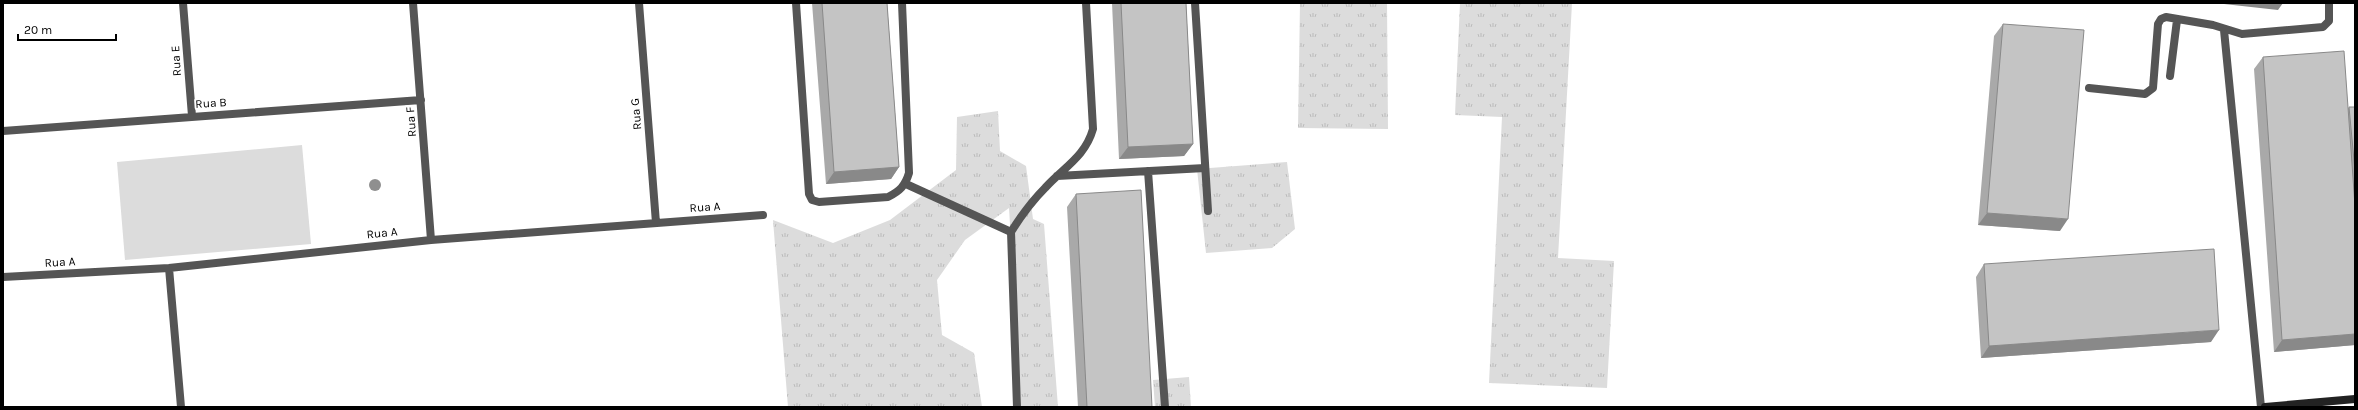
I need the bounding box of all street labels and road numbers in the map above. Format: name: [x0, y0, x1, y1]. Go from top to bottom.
street label: Rua E: [168, 45, 184, 77]
street label: Rua B: [195, 95, 227, 111]
street label: Rua G: [628, 98, 644, 130]
street label: Rua F: [403, 106, 419, 138]
street label: Rua A: [689, 199, 721, 215]
street label: Rua A: [366, 224, 398, 242]
street label: Rua A: [44, 254, 76, 270]

